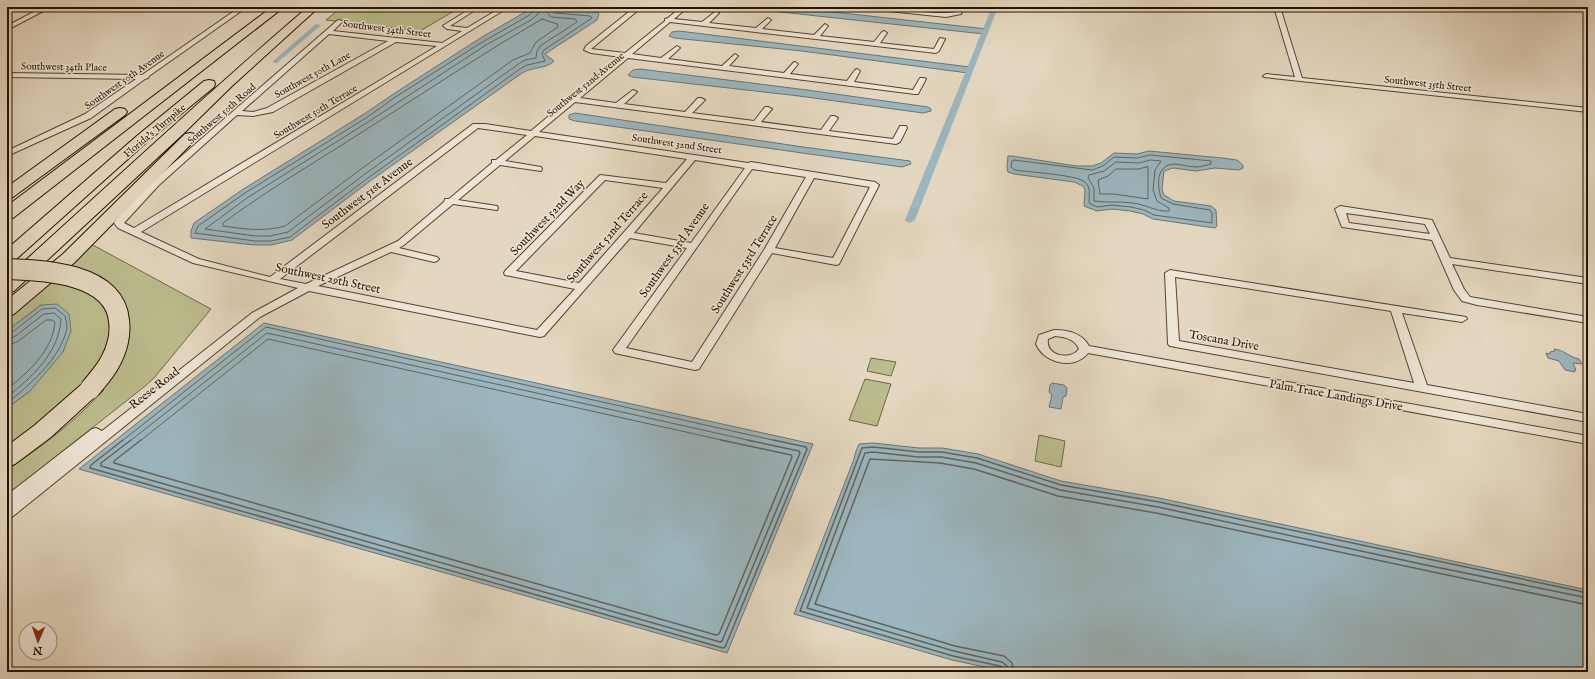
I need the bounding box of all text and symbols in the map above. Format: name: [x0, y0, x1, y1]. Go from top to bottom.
street label: Southwest 34th Street: [342, 18, 432, 41]
street label: Southwest 50th Avenue: [82, 48, 168, 113]
street label: Southwest 50th Lane: [272, 49, 354, 102]
street label: Southwest 52nd Avenue: [544, 50, 628, 120]
street label: Southwest 34th Place: [21, 60, 107, 75]
street label: Southwest 35th Street: [1384, 73, 1473, 96]
street label: Southwest 50th Road: [185, 80, 259, 147]
street label: Southwest 50th Terrace: [271, 82, 360, 142]
street label: Florida's Turnpike: [121, 101, 189, 161]
street label: Southwest 32nd Street: [631, 132, 723, 157]
street label: Southwest 51st Avenue: [319, 154, 416, 232]
street label: Southwest 52nd Way: [507, 176, 588, 259]
street label: Southwest 52nd Terrace: [563, 188, 652, 286]
street label: Southwest 53rd Avenue: [636, 200, 713, 301]
street label: Southwest 53rd Terrace: [708, 212, 781, 316]
street label: Southwest 29th Street: [274, 260, 382, 297]
street label: Toscana Drive: [1188, 327, 1261, 354]
street label: Reese Road: [126, 364, 183, 413]
street label: Palm Trace Landings Drive: [1268, 376, 1404, 415]
north arrow: [18, 621, 58, 661]
text: N: [32, 643, 44, 657]

